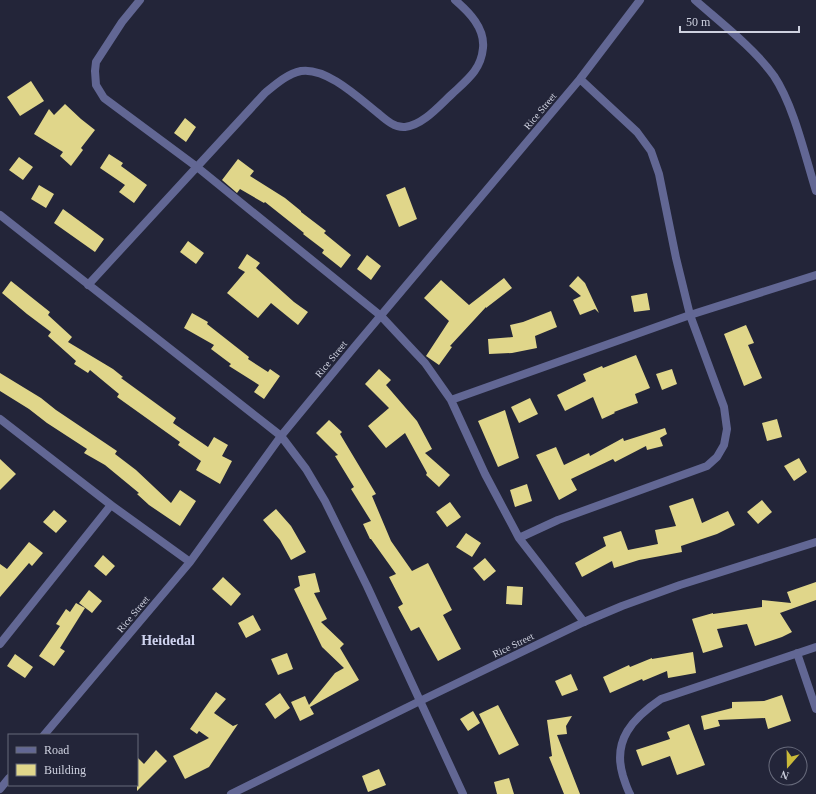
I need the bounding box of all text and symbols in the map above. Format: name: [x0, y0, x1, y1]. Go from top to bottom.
scale bar: [680, 8, 799, 34]
text: 50 m: [686, 15, 711, 29]
street label: Rice Street: [522, 90, 559, 131]
street label: Rice Street: [313, 338, 349, 380]
street label: Rice Street: [115, 593, 152, 634]
street label: Rice Street: [491, 630, 535, 660]
district label: Heidedal: [141, 633, 195, 648]
legend: [8, 734, 138, 786]
text: Road: [44, 743, 69, 757]
north arrow: [768, 746, 808, 786]
text: Building: [44, 763, 86, 777]
text: N: [779, 768, 790, 782]

